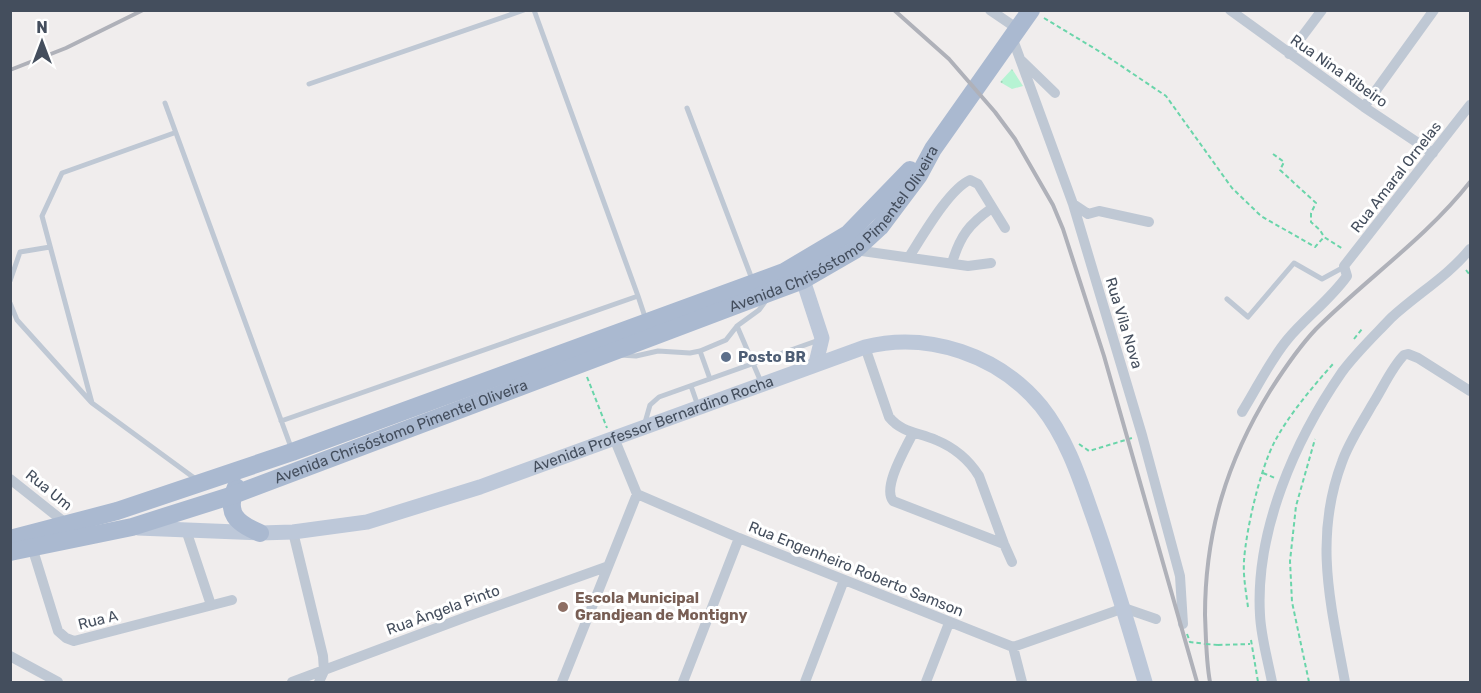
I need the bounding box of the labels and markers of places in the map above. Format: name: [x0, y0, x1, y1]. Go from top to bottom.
place label: Posto BR: [738, 348, 806, 366]
marker: Posto BR: [719, 350, 733, 364]
place label: Escola Municipal Grandjean de Montigny: [575, 589, 747, 624]
marker: Escola Municipal Grandjean de Montigny: [556, 600, 570, 614]

